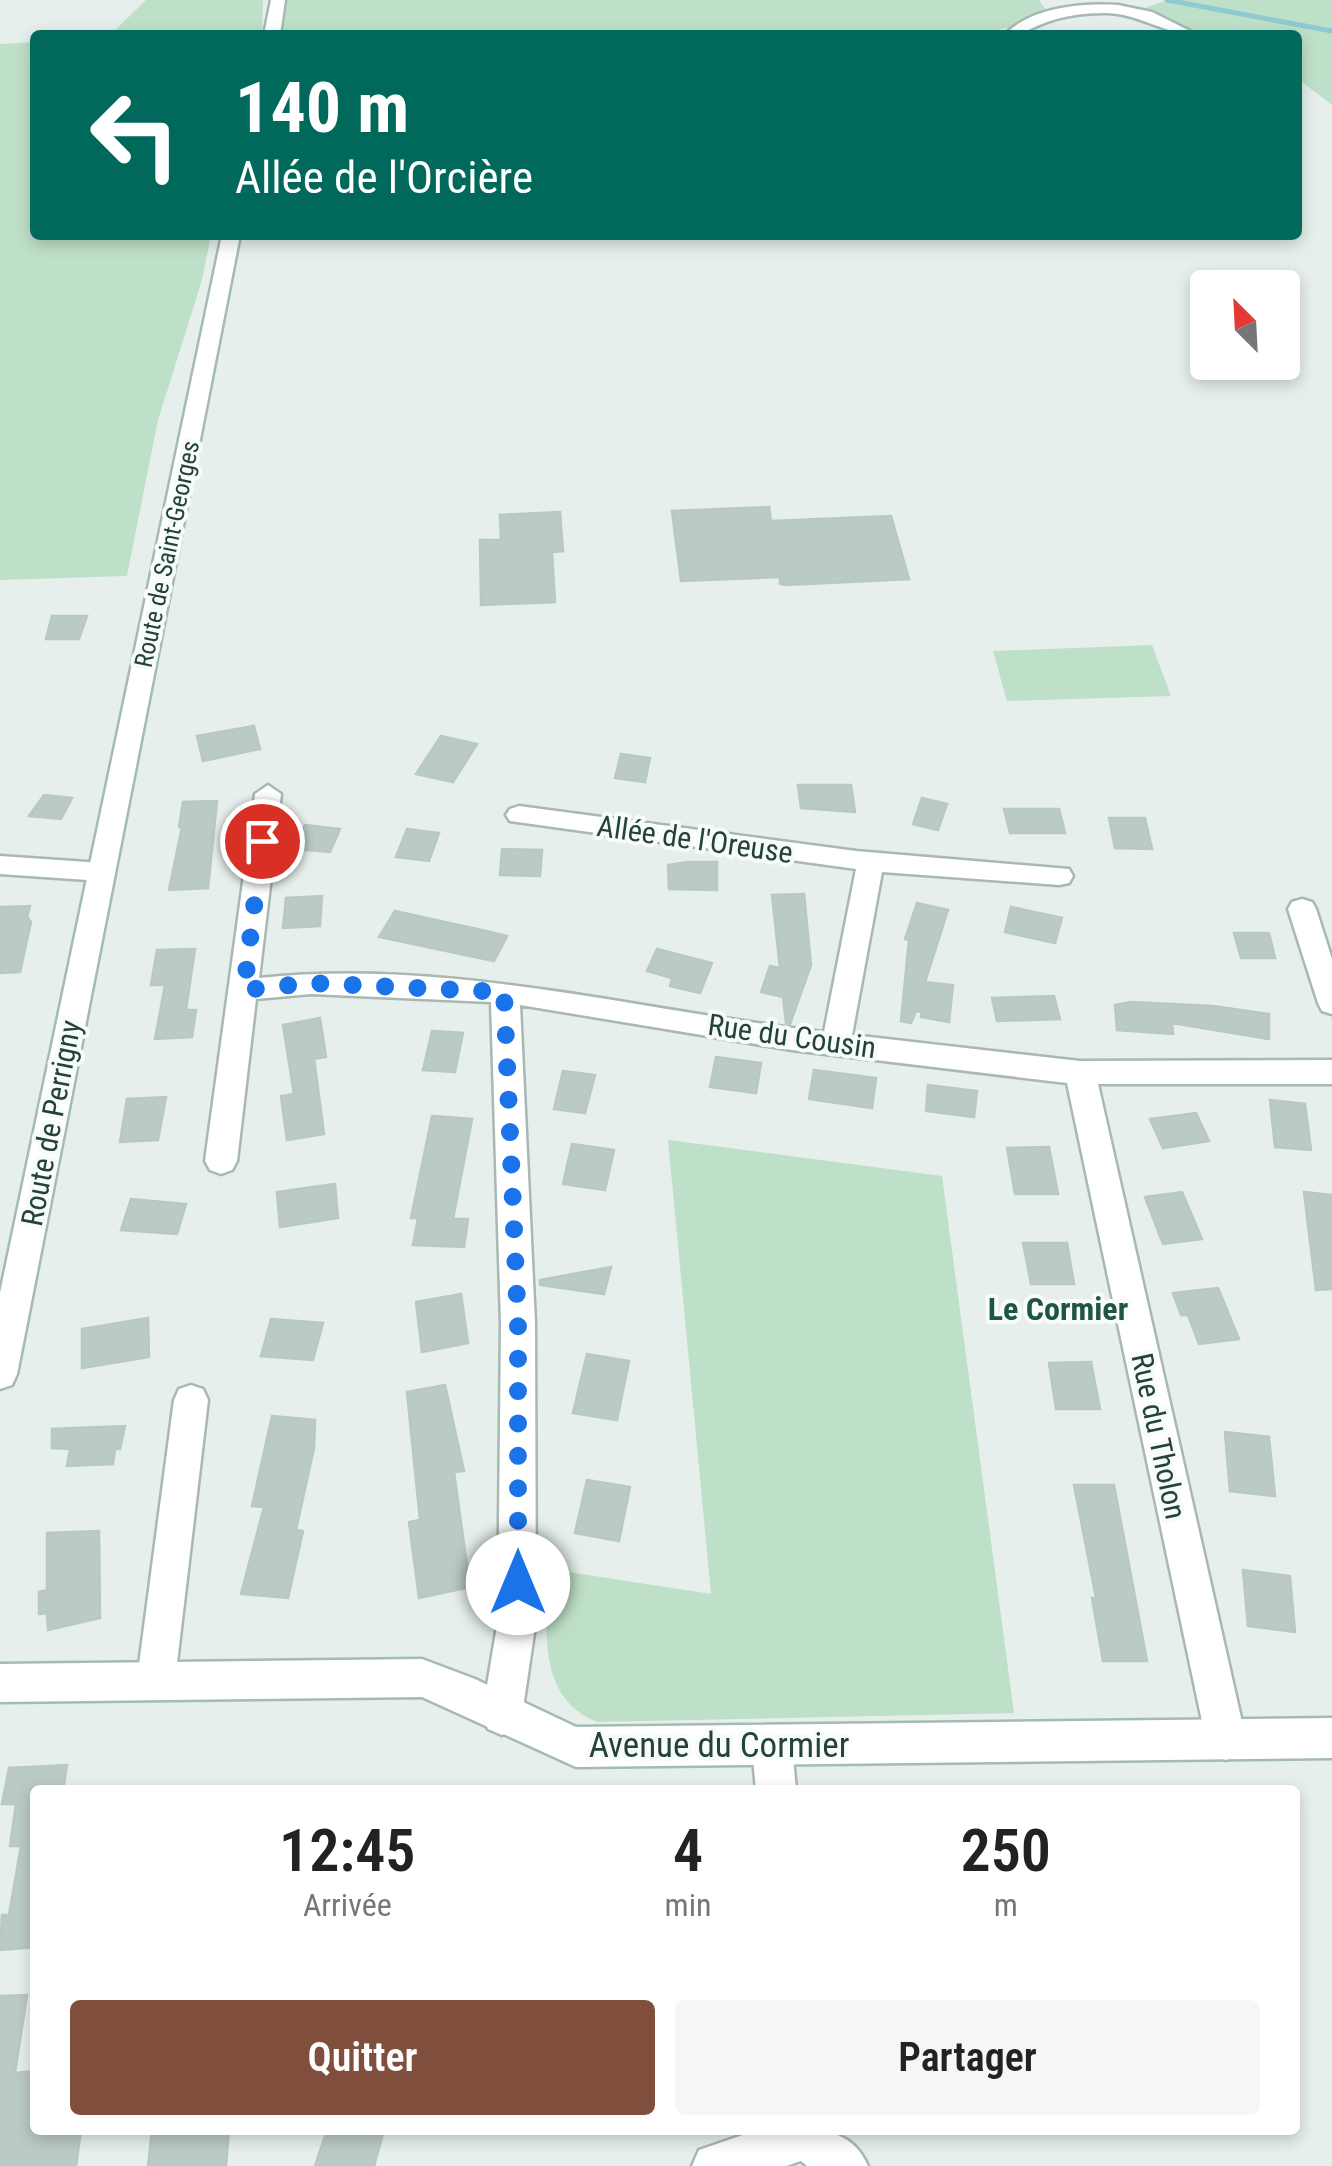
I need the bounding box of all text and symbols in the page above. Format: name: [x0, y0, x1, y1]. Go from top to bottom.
text: 140 m: [235, 67, 409, 149]
icon: left: [70, 70, 200, 200]
text: Allée de l'Orcière: [235, 151, 533, 204]
north arrow: [1190, 270, 1300, 380]
map controls: [1190, 270, 1300, 380]
street label: Route de Saint-Georges: [129, 438, 205, 670]
pin: [220, 799, 305, 884]
street label: Allée de l'Oreuse: [595, 808, 795, 870]
icon: arrive: [235, 814, 290, 869]
street label: Rue du Cousin: [706, 1007, 878, 1065]
street label: Route de Perrigny: [14, 1017, 88, 1229]
district label: Le Cormier: [988, 1290, 1128, 1328]
street label: Rue du Tholon: [1124, 1350, 1194, 1522]
position arrow: [466, 1531, 570, 1635]
street label: Avenue du Cormier: [589, 1725, 849, 1766]
text: 12:45: [279, 1815, 416, 1886]
text: 4: [673, 1815, 703, 1886]
text: 250: [960, 1815, 1051, 1886]
text: Arrivée: [303, 1886, 392, 1924]
text: min: [665, 1886, 711, 1924]
text: m: [994, 1886, 1018, 1924]
button: Quitter: [70, 2000, 655, 2115]
button: Partager: [675, 2000, 1260, 2115]

